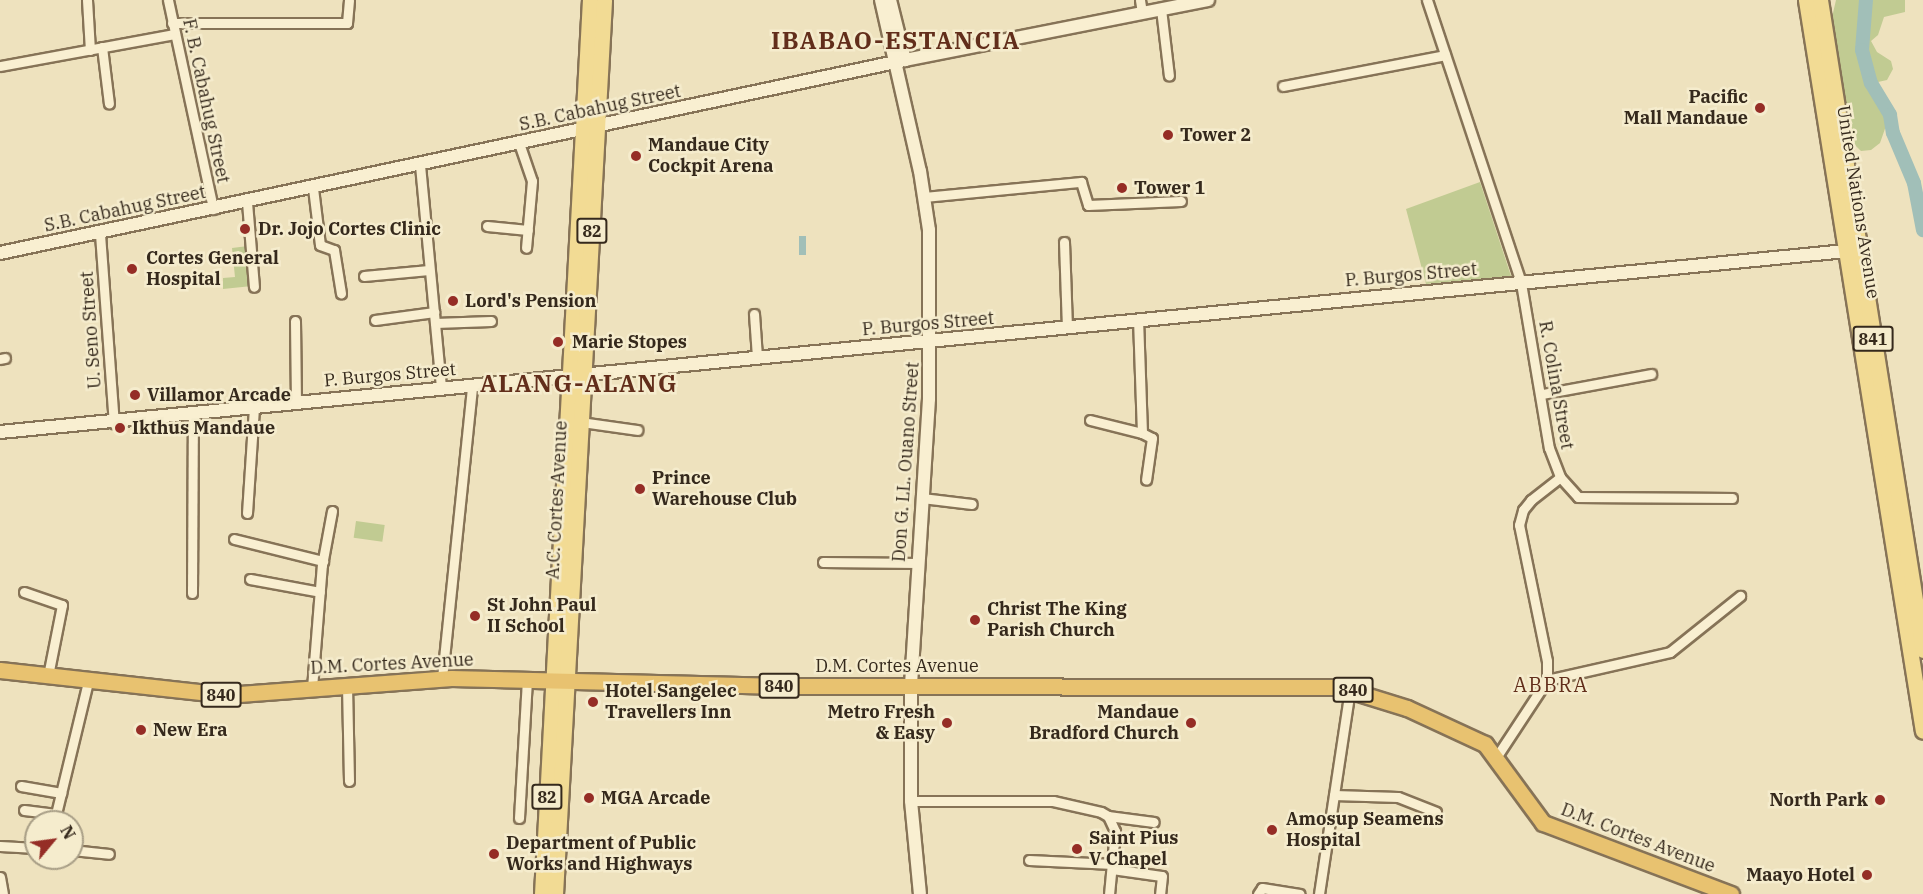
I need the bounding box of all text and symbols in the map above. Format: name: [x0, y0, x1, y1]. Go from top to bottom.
street label: F. B. Cabahug Street: [178, 17, 234, 185]
district label: IBABAO-ESTANCIA: [771, 27, 1021, 55]
street label: S.B. Cabahug Street: [517, 80, 683, 136]
place label: Pacific Mall Mandaue: [1624, 87, 1748, 130]
marker: Pacific Mall Mandaue: [1753, 101, 1767, 115]
street label: United Nations Avenue: [1832, 104, 1884, 300]
place label: Tower 2: [1180, 124, 1251, 146]
marker: Tower 2: [1161, 128, 1175, 142]
place label: Mandaue City Cockpit Arena: [648, 135, 773, 178]
marker: Mandaue City Cockpit Arena: [629, 149, 643, 163]
place label: Tower 1: [1134, 177, 1205, 199]
street label: S.B. Cabahug Street: [42, 181, 208, 237]
marker: Tower 1: [1115, 181, 1129, 195]
place label: Dr. Jojo Cortes Clinic: [258, 218, 441, 240]
road number: 82: [576, 218, 608, 244]
marker: Dr. Jojo Cortes Clinic: [236, 220, 254, 238]
place label: Cortes General Hospital: [146, 248, 279, 290]
street label: P. Burgos Street: [1344, 258, 1478, 292]
marker: Cortes General Hospital: [123, 260, 141, 278]
street label: U. Seno Street: [76, 270, 106, 390]
place label: Lord's Pension: [465, 290, 596, 312]
marker: Lord's Pension: [446, 294, 460, 308]
street label: P. Burgos Street: [861, 307, 995, 341]
street label: R. Colina Street: [1534, 319, 1578, 451]
road number: 841: [1852, 326, 1894, 352]
place label: Marie Stopes: [572, 331, 687, 353]
marker: Marie Stopes: [549, 333, 567, 351]
street label: P. Burgos Street: [323, 358, 457, 392]
street label: Don G. LL. Ouano Street: [888, 361, 924, 563]
district label: ALANG-ALANG: [480, 370, 678, 398]
place label: Villamor Arcade: [147, 384, 291, 406]
marker: Villamor Arcade: [128, 388, 142, 402]
place label: Ikthus Mandaue: [132, 417, 275, 439]
street label: A.C. Cortes Avenue: [542, 420, 572, 580]
marker: Ikthus Mandaue: [113, 421, 127, 435]
place label: Prince Warehouse Club: [652, 468, 797, 510]
marker: Prince Warehouse Club: [633, 482, 647, 496]
place label: St John Paul II School: [487, 595, 596, 638]
place label: Christ The King Parish Church: [987, 599, 1127, 642]
marker: St John Paul II School: [468, 609, 482, 623]
marker: Christ The King Parish Church: [968, 613, 982, 627]
street label: D.M. Cortes Avenue: [310, 649, 474, 679]
street label: D.M. Cortes Avenue: [815, 655, 979, 677]
district label: ABBRA: [1513, 672, 1589, 696]
road number: 840: [758, 673, 800, 699]
road number: 840: [1332, 677, 1374, 703]
place label: Hotel Sangelec Travellers Inn: [605, 681, 737, 724]
road number: 840: [200, 682, 242, 708]
marker: Hotel Sangelec Travellers Inn: [586, 695, 600, 709]
place label: Metro Fresh & Easy: [827, 702, 935, 744]
place label: Mandaue Bradford Church: [1029, 702, 1179, 744]
marker: Metro Fresh & Easy: [940, 716, 954, 730]
marker: Mandaue Bradford Church: [1184, 716, 1198, 730]
place label: New Era: [153, 719, 228, 741]
marker: New Era: [134, 723, 148, 737]
road number: 82: [530, 784, 564, 810]
place label: MGA Arcade: [601, 787, 711, 809]
place label: North Park: [1769, 789, 1868, 811]
marker: MGA Arcade: [582, 791, 596, 805]
marker: North Park: [1873, 793, 1887, 807]
street label: D.M. Cortes Avenue: [1558, 799, 1718, 877]
place label: Amosup Seamens Hospital: [1286, 809, 1444, 852]
north arrow: [24, 810, 84, 870]
marker: Amosup Seamens Hospital: [1263, 821, 1281, 839]
text: N: [56, 822, 80, 843]
place label: Saint Pius V Chapel: [1089, 828, 1179, 870]
place label: Department of Public Works and Highways: [506, 833, 696, 876]
marker: Saint Pius V Chapel: [1070, 842, 1084, 856]
marker: Department of Public Works and Highways: [487, 847, 501, 861]
place label: Maayo Hotel: [1746, 864, 1855, 886]
marker: Maayo Hotel: [1860, 868, 1874, 882]

